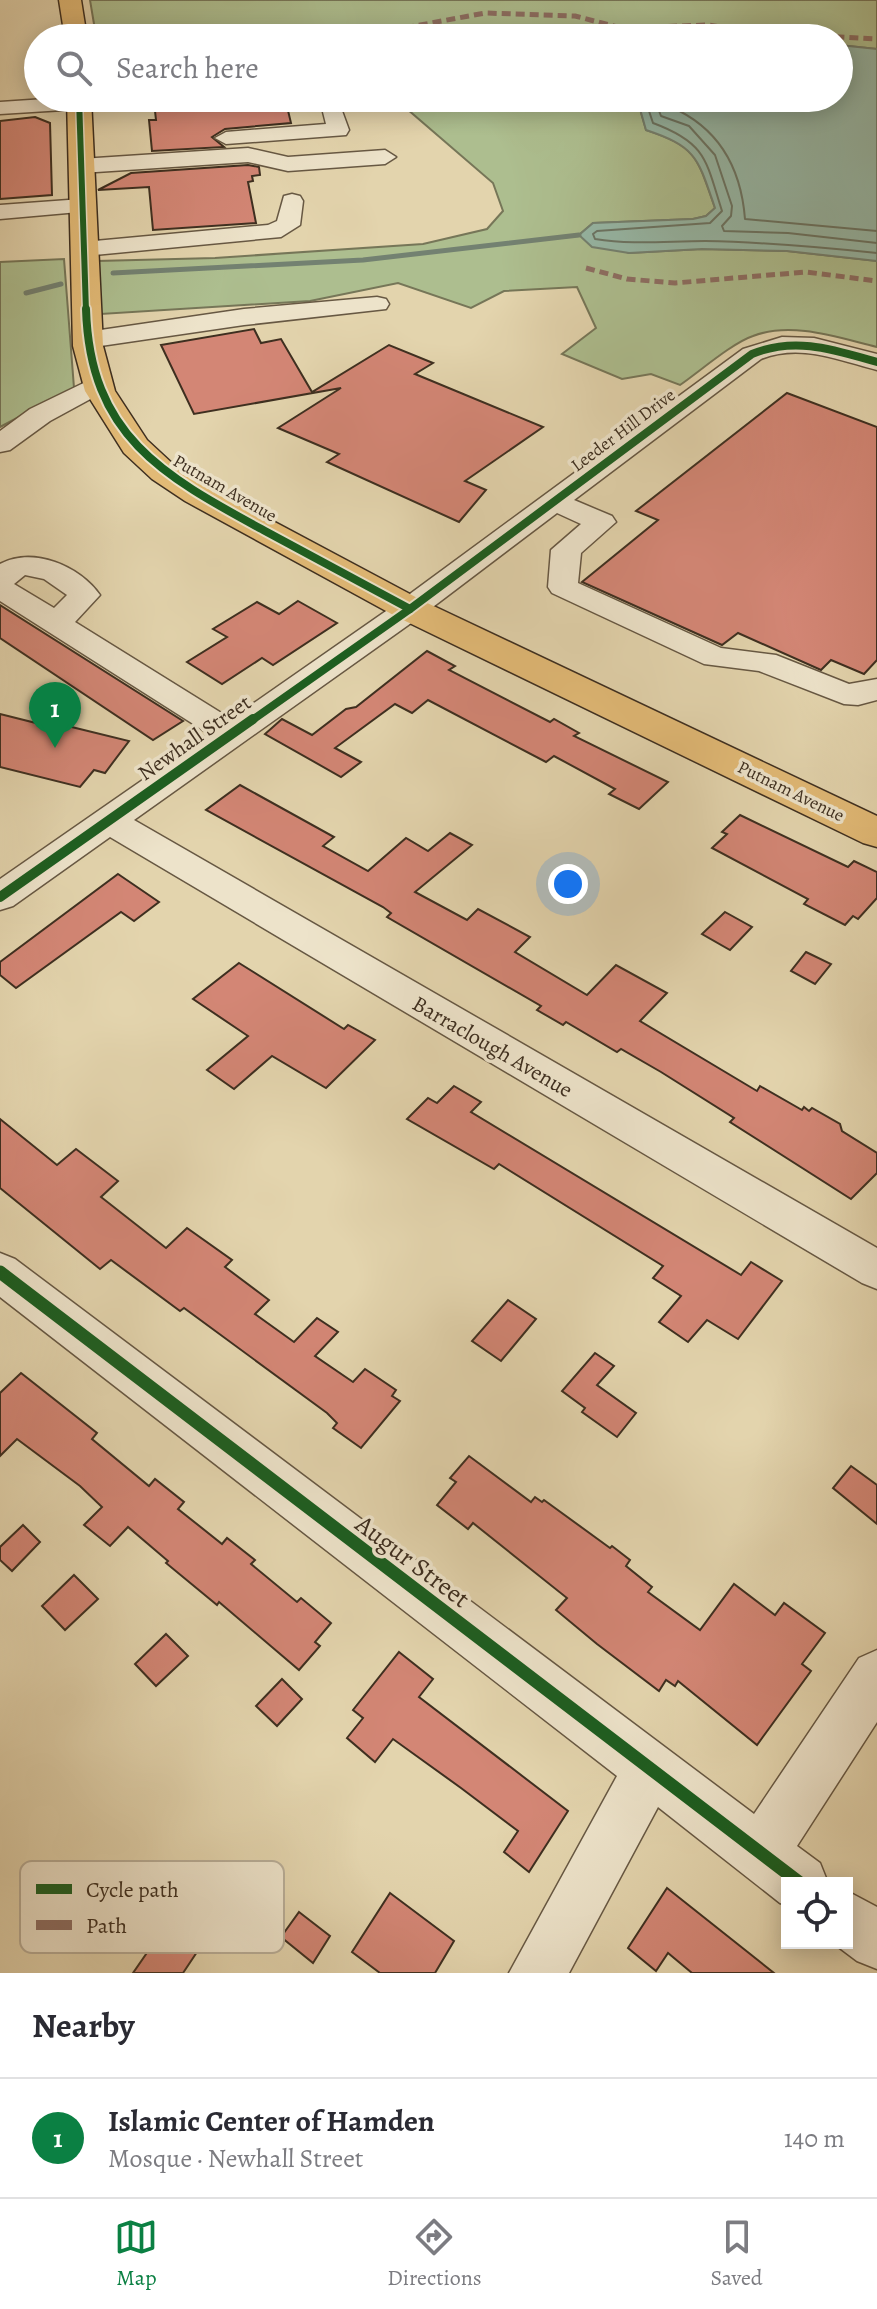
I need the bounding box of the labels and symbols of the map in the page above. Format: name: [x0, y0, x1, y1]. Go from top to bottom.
street label: Leeder Hill Drive: [566, 383, 680, 477]
street label: Putnam Avenue: [169, 449, 281, 527]
pin: 1: [29, 682, 81, 748]
street label: Newhall Street: [132, 688, 257, 788]
street label: Putnam Avenue: [734, 755, 848, 827]
your location: [548, 864, 588, 904]
street label: Barraclough Avenue: [407, 989, 578, 1105]
street label: Augur Street: [348, 1506, 477, 1616]
legend: [20, 1861, 284, 1953]
text: Cycle path: [86, 1875, 179, 1905]
text: Path: [86, 1911, 127, 1941]

